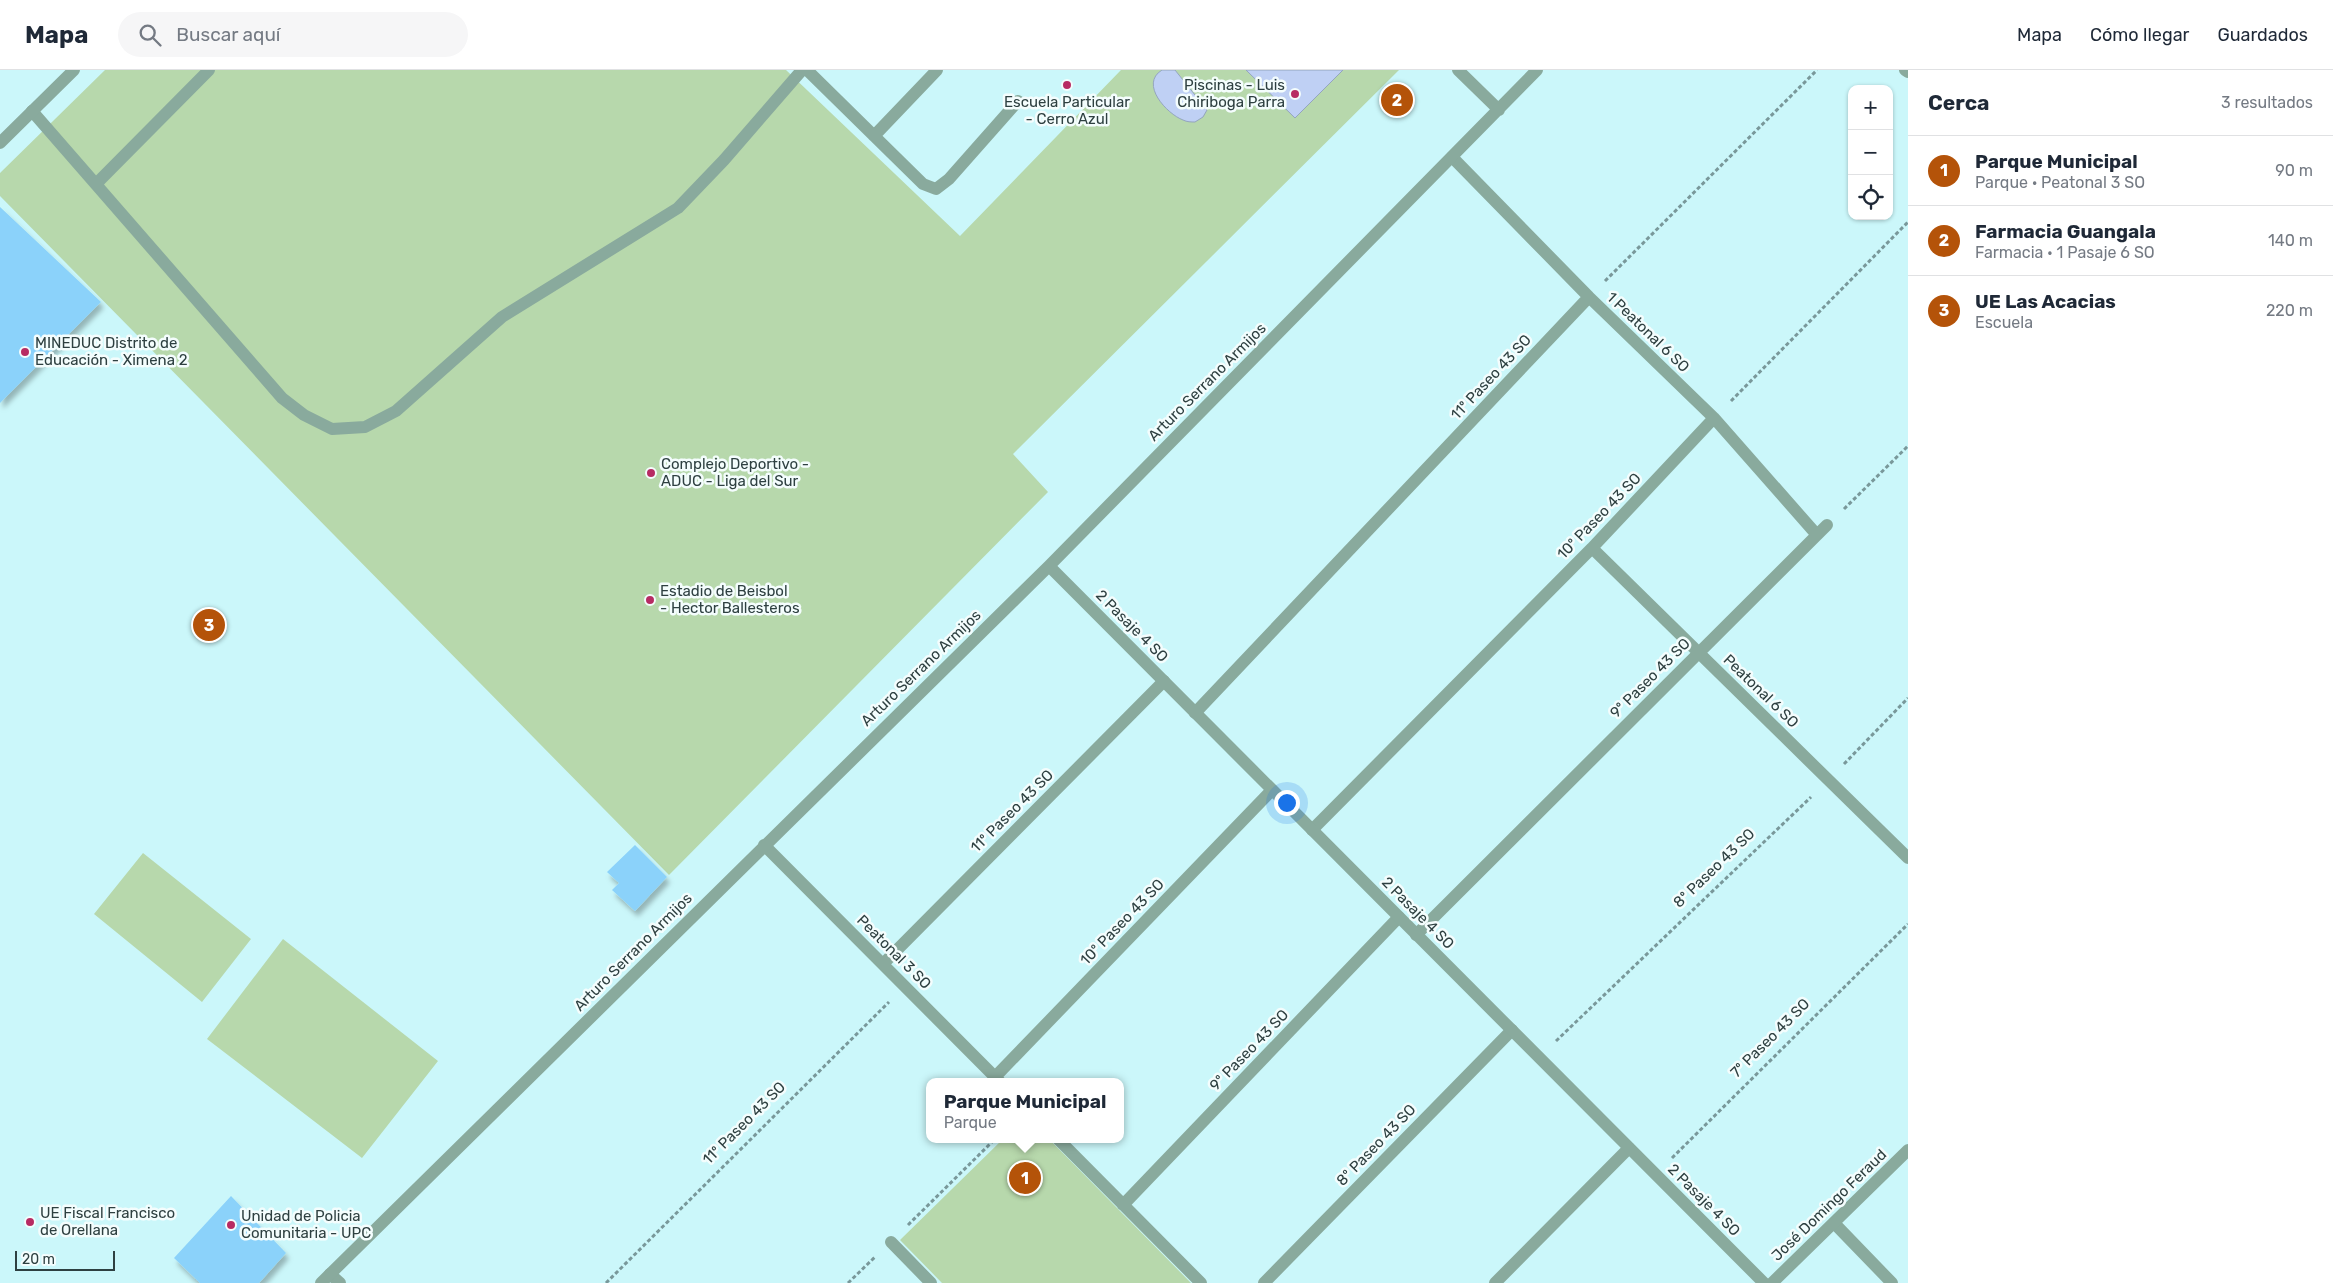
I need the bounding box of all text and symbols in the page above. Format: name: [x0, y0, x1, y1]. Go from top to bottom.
search box: [118, 12, 468, 57]
text: Mapa: [25, 21, 88, 49]
icon: search: [136, 21, 164, 49]
text: Buscar aquí: [176, 23, 280, 46]
text: Mapa: [2017, 24, 2062, 46]
text: Cómo llegar: [2090, 24, 2189, 46]
text: Guardados: [2217, 24, 2308, 46]
place label: Piscinas - Luis Chiriboga Parra: [1177, 76, 1285, 111]
marker: Escuela Particular - Cerro Azul: [1061, 79, 1073, 91]
pin: 2: [1381, 81, 1413, 119]
map controls: [1848, 85, 1893, 220]
button: +: [1848, 85, 1893, 130]
marker: Piscinas - Luis Chiriboga Parra: [1289, 88, 1301, 100]
text: Cerca: [1928, 90, 1989, 115]
place label: Escuela Particular - Cerro Azul: [1004, 93, 1130, 128]
text: 3 resultados: [2221, 93, 2313, 112]
button: −: [1848, 130, 1893, 175]
text: Parque Municipal: [1975, 150, 2138, 173]
text: 1: [1940, 161, 1948, 180]
text: 90 m: [2275, 161, 2313, 180]
text: Parque · Peatonal 3 SO: [1975, 173, 2145, 192]
button: locate: [1848, 175, 1893, 220]
text: Farmacia Guangala: [1975, 220, 2156, 243]
text: 2: [1939, 231, 1949, 250]
text: 140 m: [2268, 231, 2313, 250]
text: Farmacia · 1 Pasaje 6 SO: [1975, 243, 2155, 262]
street label: 1 Peatonal 6 SO: [1603, 288, 1693, 376]
text: UE Las Acacias: [1975, 290, 2116, 313]
text: 3: [1939, 301, 1949, 320]
text: 220 m: [2266, 301, 2313, 320]
text: Escuela: [1975, 313, 2033, 332]
street label: Arturo Serrano Armijos: [1144, 319, 1270, 445]
street label: 11º Paseo 43 SO: [1447, 331, 1535, 423]
place label: MINEDUC Distrito de Educación - Ximena 2: [35, 334, 188, 369]
marker: MINEDUC Distrito de Educación - Ximena 2: [19, 346, 31, 358]
place label: Complejo Deportivo - ADUC - Liga del Sur: [661, 455, 809, 490]
marker: Complejo Deportivo - ADUC - Liga del Sur: [645, 467, 657, 479]
street label: 10º Paseo 43 SO: [1553, 469, 1645, 563]
place label: Estadio de Beisbol - Hector Ballesteros: [660, 582, 800, 617]
street label: 2 Pasaje 4 SO: [1092, 586, 1172, 666]
marker: Estadio de Beisbol - Hector Ballesteros: [644, 594, 656, 606]
pin: 3: [193, 606, 225, 644]
street label: Arturo Serrano Armijos: [857, 606, 985, 730]
street label: 9º Paseo 43 SO: [1606, 634, 1694, 722]
street label: Peatonal 6 SO: [1720, 651, 1802, 731]
street label: 11º Paseo 43 SO: [967, 766, 1057, 856]
your location: [1274, 790, 1300, 816]
street label: 8º Paseo 43 SO: [1670, 825, 1758, 911]
street label: 2 Pasaje 4 SO: [1378, 873, 1458, 953]
street label: 10º Paseo 43 SO: [1076, 875, 1168, 969]
street label: Arturo Serrano Armijos: [570, 889, 696, 1015]
street label: Peatonal 3 SO: [853, 911, 935, 993]
street label: 7º Paseo 43 SO: [1727, 995, 1813, 1081]
street label: 9º Paseo 43 SO: [1206, 1006, 1292, 1094]
street label: 11º Paseo 43 SO: [699, 1078, 789, 1168]
popup: [926, 1078, 1124, 1143]
text: Parque Municipal: [944, 1090, 1106, 1113]
street label: 8º Paseo 43 SO: [1333, 1101, 1419, 1189]
text: Parque: [944, 1113, 997, 1132]
street label: José Domingo Feraud: [1768, 1145, 1890, 1265]
pin: 1: [1009, 1159, 1041, 1197]
street label: 2 Pasaje 4 SO: [1664, 1160, 1744, 1240]
place label: UE Fiscal Francisco de Orellana: [40, 1204, 175, 1239]
place label: Unidad de Policia Comunitaria - UPC: [241, 1207, 371, 1242]
marker: UE Fiscal Francisco de Orellana: [24, 1216, 36, 1228]
marker: Unidad de Policia Comunitaria - UPC: [225, 1219, 237, 1231]
scale bar: [15, 1248, 115, 1271]
text: 20 m: [22, 1251, 55, 1268]

